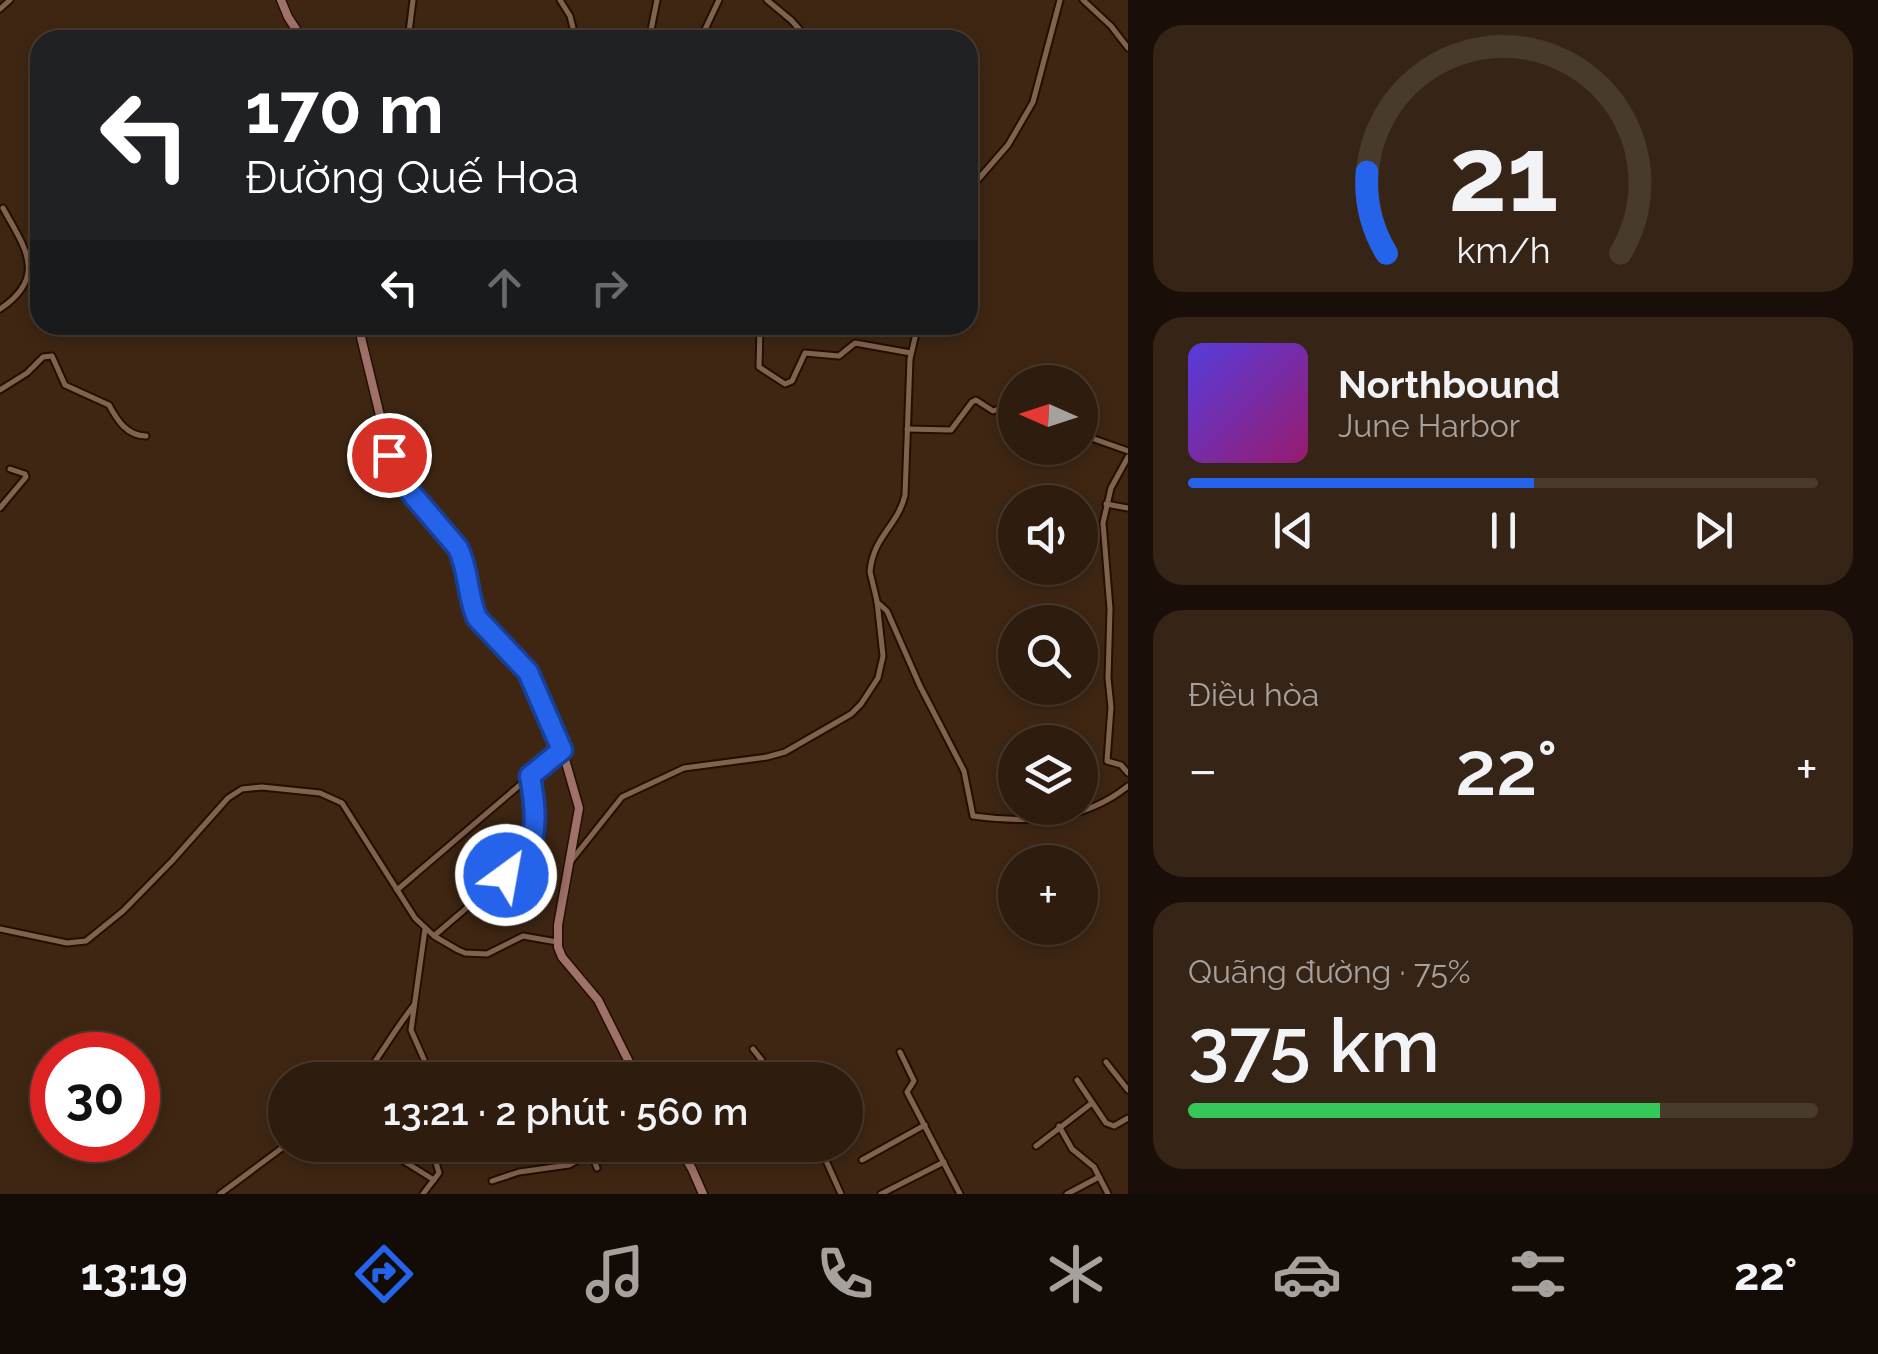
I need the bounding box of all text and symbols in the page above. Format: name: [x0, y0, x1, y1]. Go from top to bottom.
text: 170 m: [245, 67, 444, 149]
icon: left: [80, 70, 210, 200]
text: 21: [1448, 113, 1558, 235]
text: Đường Quế Hoa: [245, 151, 579, 204]
text: km/h: [1456, 229, 1550, 271]
icon: left: [372, 260, 427, 315]
icon: ahead: [477, 260, 532, 315]
icon: right: [582, 260, 637, 315]
text: Northbound: [1338, 362, 1560, 407]
north arrow: [998, 365, 1098, 465]
map controls: [998, 365, 1098, 945]
text: June Harbor: [1338, 407, 1520, 444]
pin: [347, 413, 432, 498]
icon: arrive: [362, 428, 417, 483]
button: sound: [998, 485, 1098, 585]
icon: previous: [1266, 503, 1321, 558]
icon: pause: [1476, 503, 1531, 558]
icon: next: [1686, 503, 1741, 558]
button: search: [998, 605, 1098, 705]
text: Điều hòa: [1188, 676, 1319, 713]
text: 22°: [1455, 724, 1558, 813]
button: layers: [998, 725, 1098, 825]
text: −: [1188, 737, 1218, 802]
text: +: [1795, 737, 1818, 802]
position arrow: [454, 823, 558, 927]
button: +: [998, 845, 1098, 945]
text: Quãng đường · 75%: [1188, 953, 1471, 990]
text: 375 km: [1188, 1001, 1440, 1090]
speed limit sign: 30: [30, 1032, 160, 1162]
text: 13:21 · 2 phút · 560 m: [383, 1089, 748, 1134]
icon: directions: [349, 1239, 419, 1309]
icon: music: [580, 1239, 650, 1309]
icon: phone: [810, 1239, 880, 1309]
icon: climate: [1041, 1239, 1111, 1309]
icon: car: [1272, 1239, 1342, 1309]
icon: filters: [1503, 1239, 1573, 1309]
text: 13:19: [80, 1248, 188, 1301]
text: 22°: [1734, 1248, 1797, 1301]

